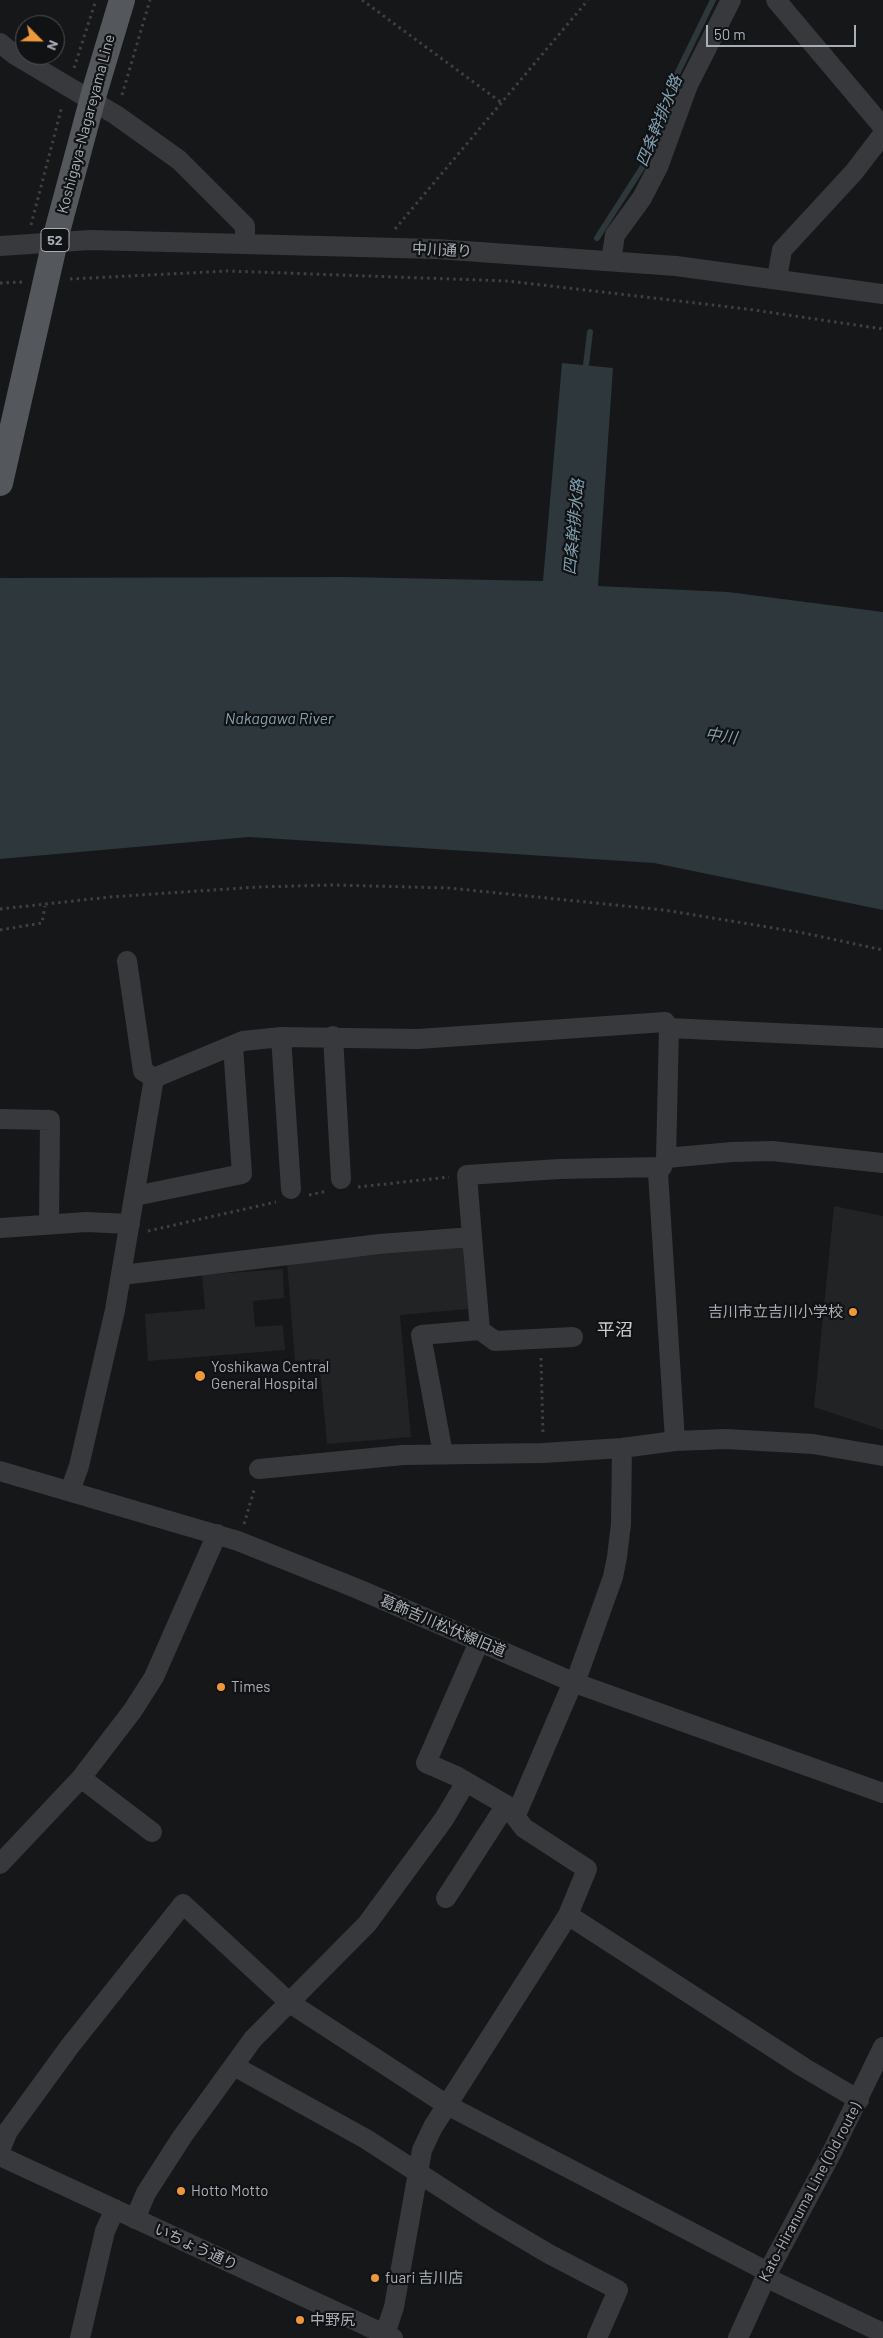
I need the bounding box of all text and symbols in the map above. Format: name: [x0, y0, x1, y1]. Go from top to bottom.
north arrow: [15, 15, 65, 65]
scale bar: [708, 15, 858, 47]
text: 50 m: [714, 25, 746, 43]
street label: Koshigaya-Nagareyama Line: [53, 32, 119, 216]
water label: 四条幹排水路: [632, 73, 686, 169]
road number: 52: [41, 228, 69, 252]
street label: 中川通り: [412, 239, 472, 261]
water label: 四条幹排水路: [560, 478, 588, 576]
water label: Nakagawa River: [225, 709, 333, 729]
water label: 中川: [704, 724, 738, 748]
place label: 吉川市立吉川小学校: [708, 1303, 843, 1321]
marker: 吉川市立吉川小学校: [847, 1306, 859, 1318]
district label: 平沼: [597, 1319, 633, 1341]
place label: Yoshikawa Central General Hospital: [211, 1358, 329, 1393]
marker: Yoshikawa Central General Hospital: [193, 1369, 207, 1383]
street label: 葛飾吉川松伏線旧道: [377, 1591, 509, 1661]
place label: Times: [231, 1678, 271, 1696]
marker: Times: [215, 1681, 227, 1693]
street label: Kato-Hiranuma Line (Old route): [755, 2099, 865, 2285]
place label: Hotto Motto: [191, 2182, 268, 2200]
marker: Hotto Motto: [175, 2185, 187, 2197]
street label: いちょう通り: [151, 2220, 241, 2274]
place label: fuari 吉川店: [385, 2269, 463, 2287]
marker: fuari 吉川店: [369, 2272, 381, 2284]
place label: 中野尻: [310, 2311, 355, 2329]
marker: 中野尻: [294, 2314, 306, 2326]

